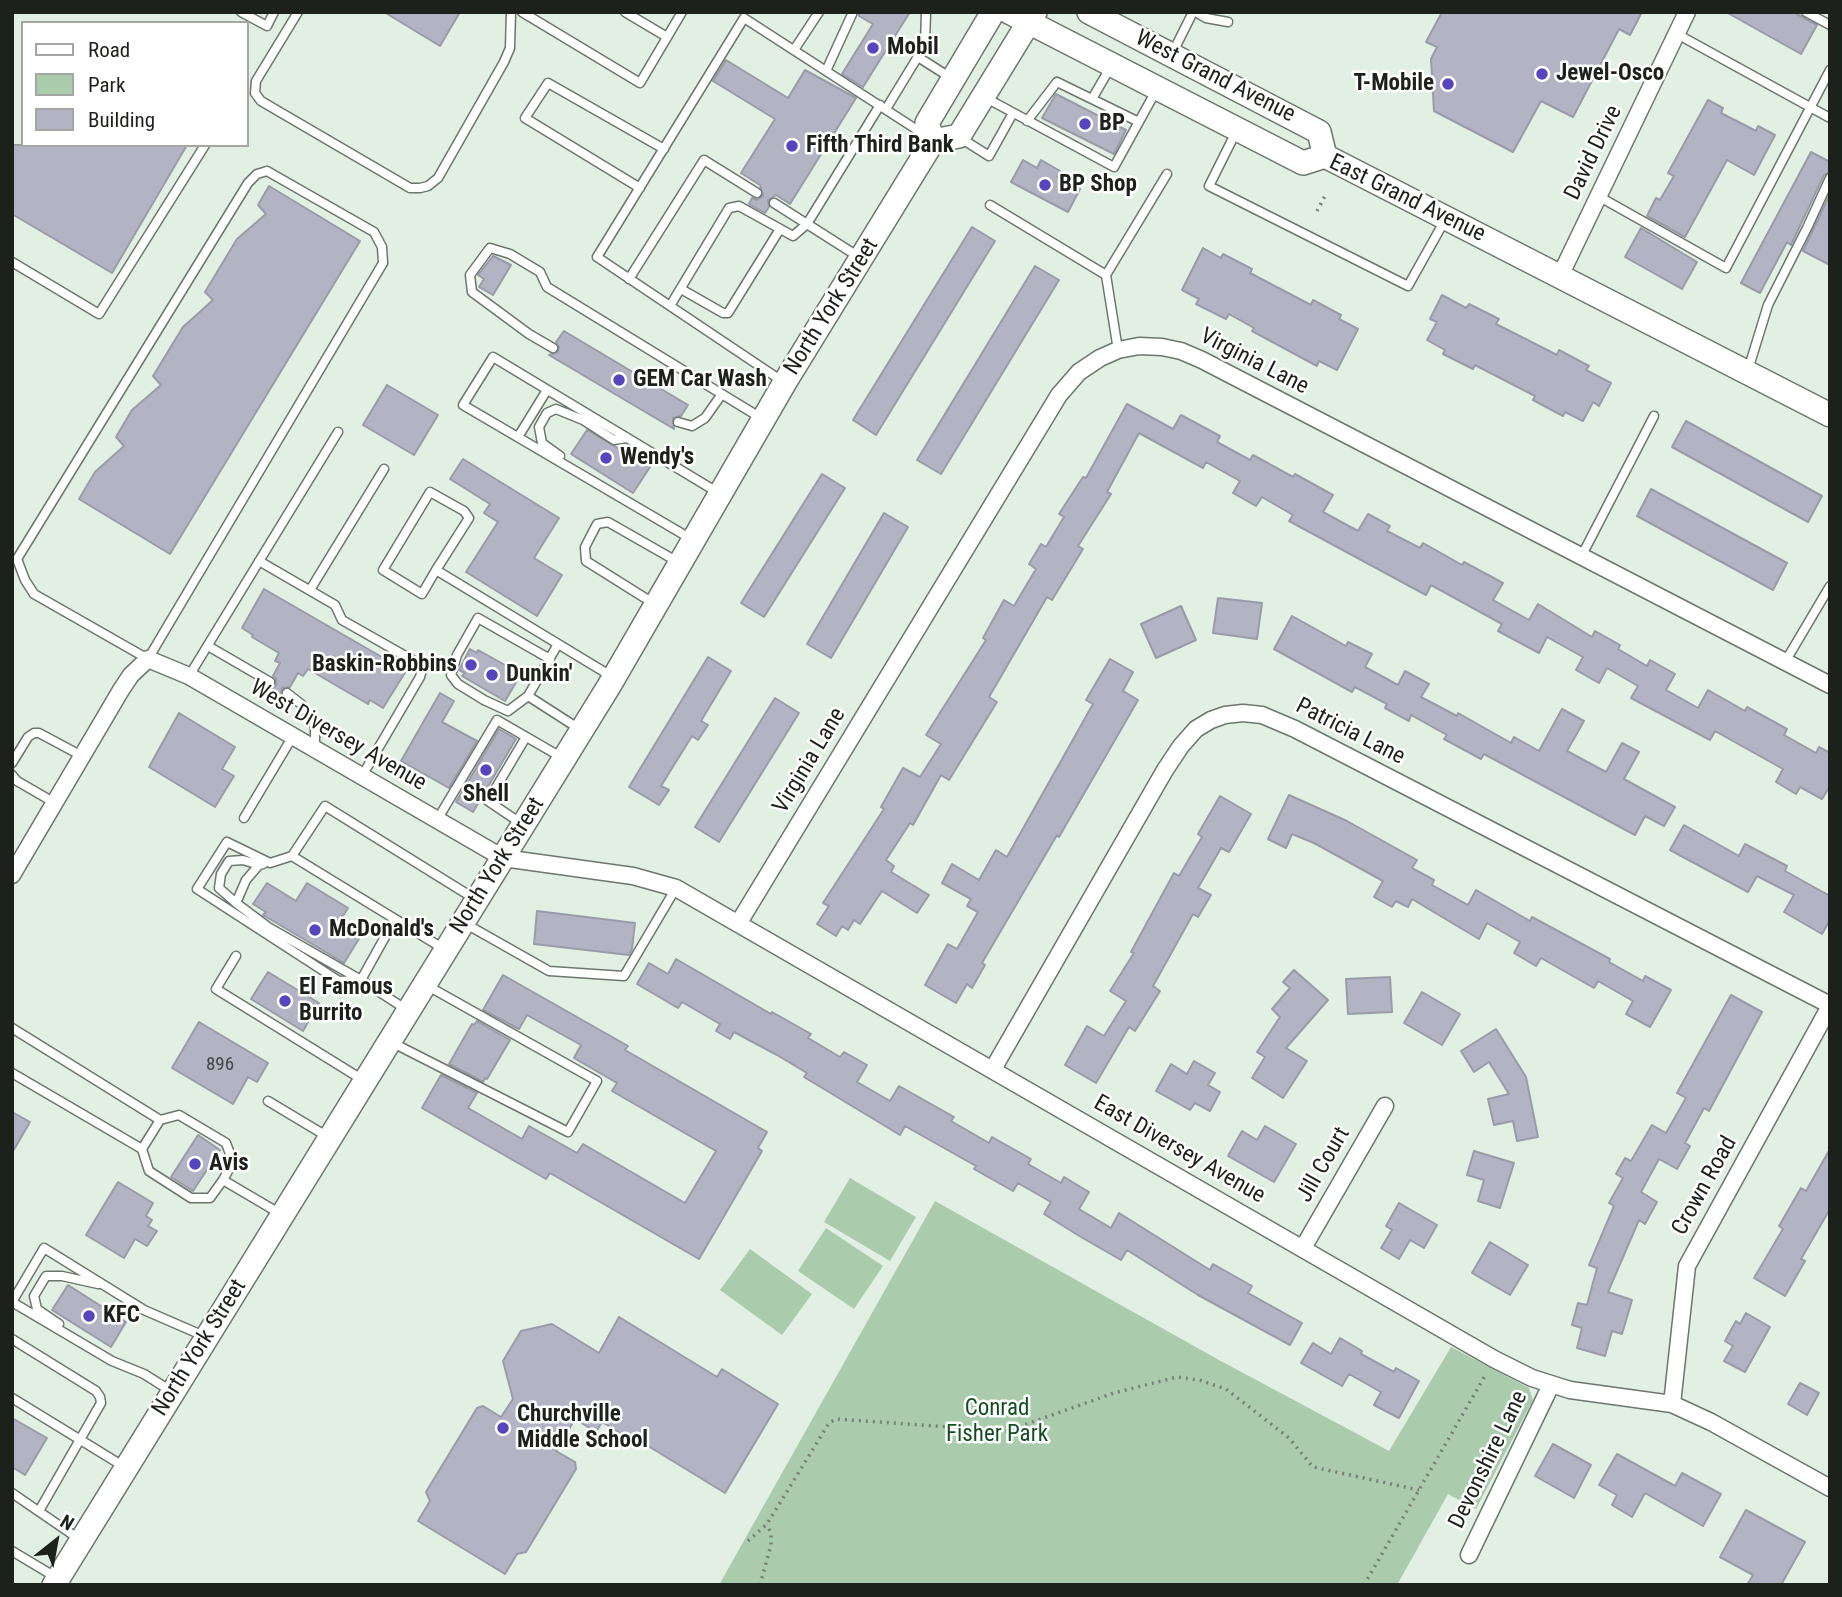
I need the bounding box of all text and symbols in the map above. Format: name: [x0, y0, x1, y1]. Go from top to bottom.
legend: [21, 21, 248, 147]
street label: West Grand Avenue: [1130, 25, 1300, 129]
place label: Mobil: [887, 34, 939, 62]
text: Road: [88, 38, 130, 62]
marker: Mobil: [865, 40, 881, 56]
place label: Jewel-Osco: [1556, 60, 1664, 88]
marker: Jewel-Osco: [1534, 66, 1550, 82]
place label: T-Mobile: [1353, 70, 1434, 98]
text: Park: [88, 73, 125, 97]
marker: T-Mobile: [1440, 76, 1456, 92]
street label: David Drive: [1559, 101, 1629, 205]
text: Building: [88, 108, 155, 132]
place label: BP: [1099, 110, 1125, 138]
marker: BP: [1077, 116, 1093, 132]
place label: Fifth Third Bank: [806, 132, 954, 160]
marker: Fifth Third Bank: [784, 138, 800, 154]
street label: East Grand Avenue: [1324, 149, 1490, 249]
place label: BP Shop: [1059, 171, 1137, 199]
marker: BP Shop: [1037, 177, 1053, 193]
street label: North York Street: [779, 234, 885, 380]
street label: Virginia Lane: [1195, 323, 1313, 401]
place label: GEM Car Wash: [633, 366, 767, 394]
marker: GEM Car Wash: [611, 372, 627, 388]
place label: Wendy's: [620, 444, 694, 472]
marker: Wendy's: [598, 450, 614, 466]
place label: Baskin-Robbins: [312, 651, 457, 679]
marker: Baskin-Robbins: [463, 657, 479, 673]
place label: Dunkin': [506, 661, 573, 689]
marker: Dunkin': [484, 667, 500, 683]
street label: West Diversey Avenue: [245, 674, 431, 798]
street label: Patricia Lane: [1291, 693, 1409, 771]
street label: Virginia Lane: [768, 703, 852, 819]
marker: Shell: [478, 762, 494, 778]
place label: Shell: [463, 781, 509, 809]
street label: North York Street: [445, 793, 551, 939]
place label: McDonald's: [329, 916, 434, 944]
marker: McDonald's: [307, 922, 323, 938]
place label: El Famous Burrito: [299, 974, 393, 1028]
marker: El Famous Burrito: [277, 993, 293, 1009]
house number: 896: [206, 1054, 234, 1076]
street label: East Diversey Avenue: [1088, 1090, 1270, 1210]
street label: Jill Court: [1291, 1122, 1357, 1208]
street label: Crown Road: [1667, 1132, 1743, 1240]
place label: Avis: [209, 1150, 249, 1178]
marker: Avis: [187, 1156, 203, 1172]
street label: North York Street: [147, 1275, 253, 1421]
place label: KFC: [103, 1302, 140, 1330]
marker: KFC: [81, 1308, 97, 1324]
street label: Devonshire Lane: [1444, 1387, 1534, 1533]
park label: Conrad Fisher Park: [946, 1395, 1048, 1449]
place label: Churchville Middle School: [517, 1401, 648, 1455]
marker: Churchville Middle School: [495, 1420, 511, 1436]
north arrow: [21, 1506, 91, 1576]
text: N: [56, 1510, 78, 1535]

